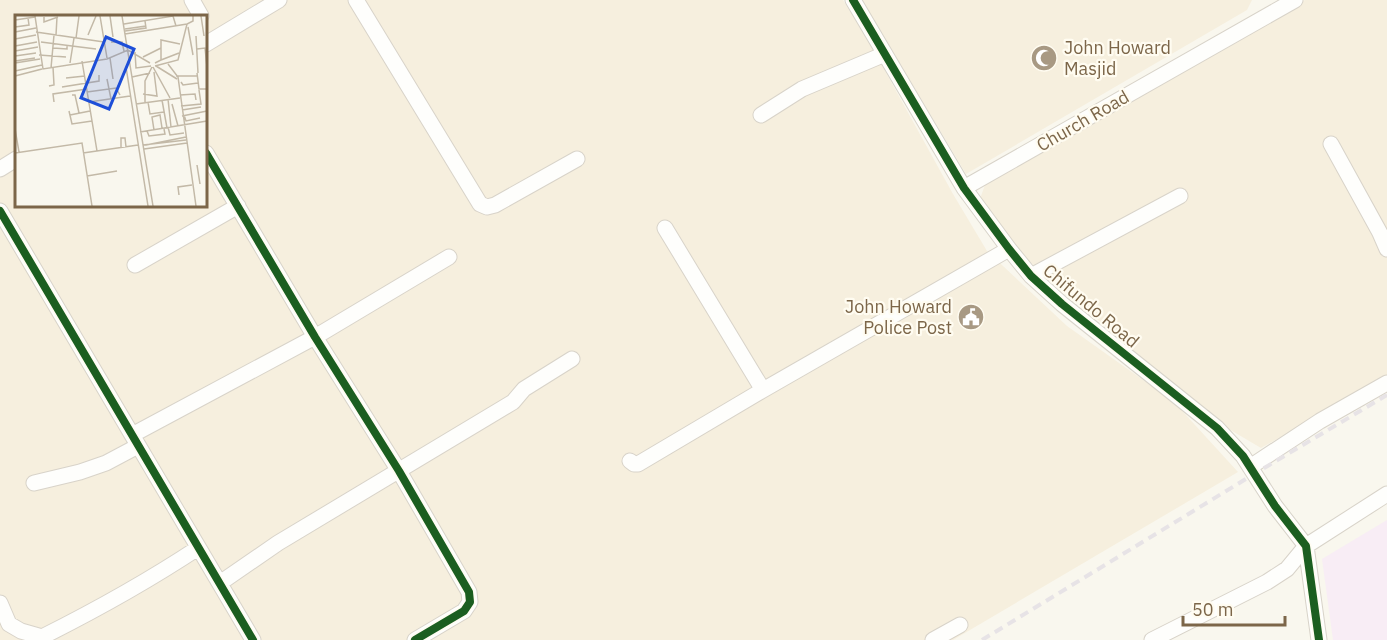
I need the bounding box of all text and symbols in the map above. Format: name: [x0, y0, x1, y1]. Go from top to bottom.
inset map: [15, 15, 207, 207]
place label: John Howard Masjid: [1064, 36, 1171, 80]
mosque icon: John Howard Masjid: [1029, 43, 1059, 73]
street label: Church Road: [1032, 85, 1133, 156]
street label: Chifundo Road: [1039, 259, 1144, 352]
place label: John Howard Police Post: [845, 295, 952, 339]
public building icon: John Howard Police Post: [956, 302, 986, 332]
scale bar: [1183, 589, 1285, 627]
text: 50 m: [1192, 598, 1234, 621]

